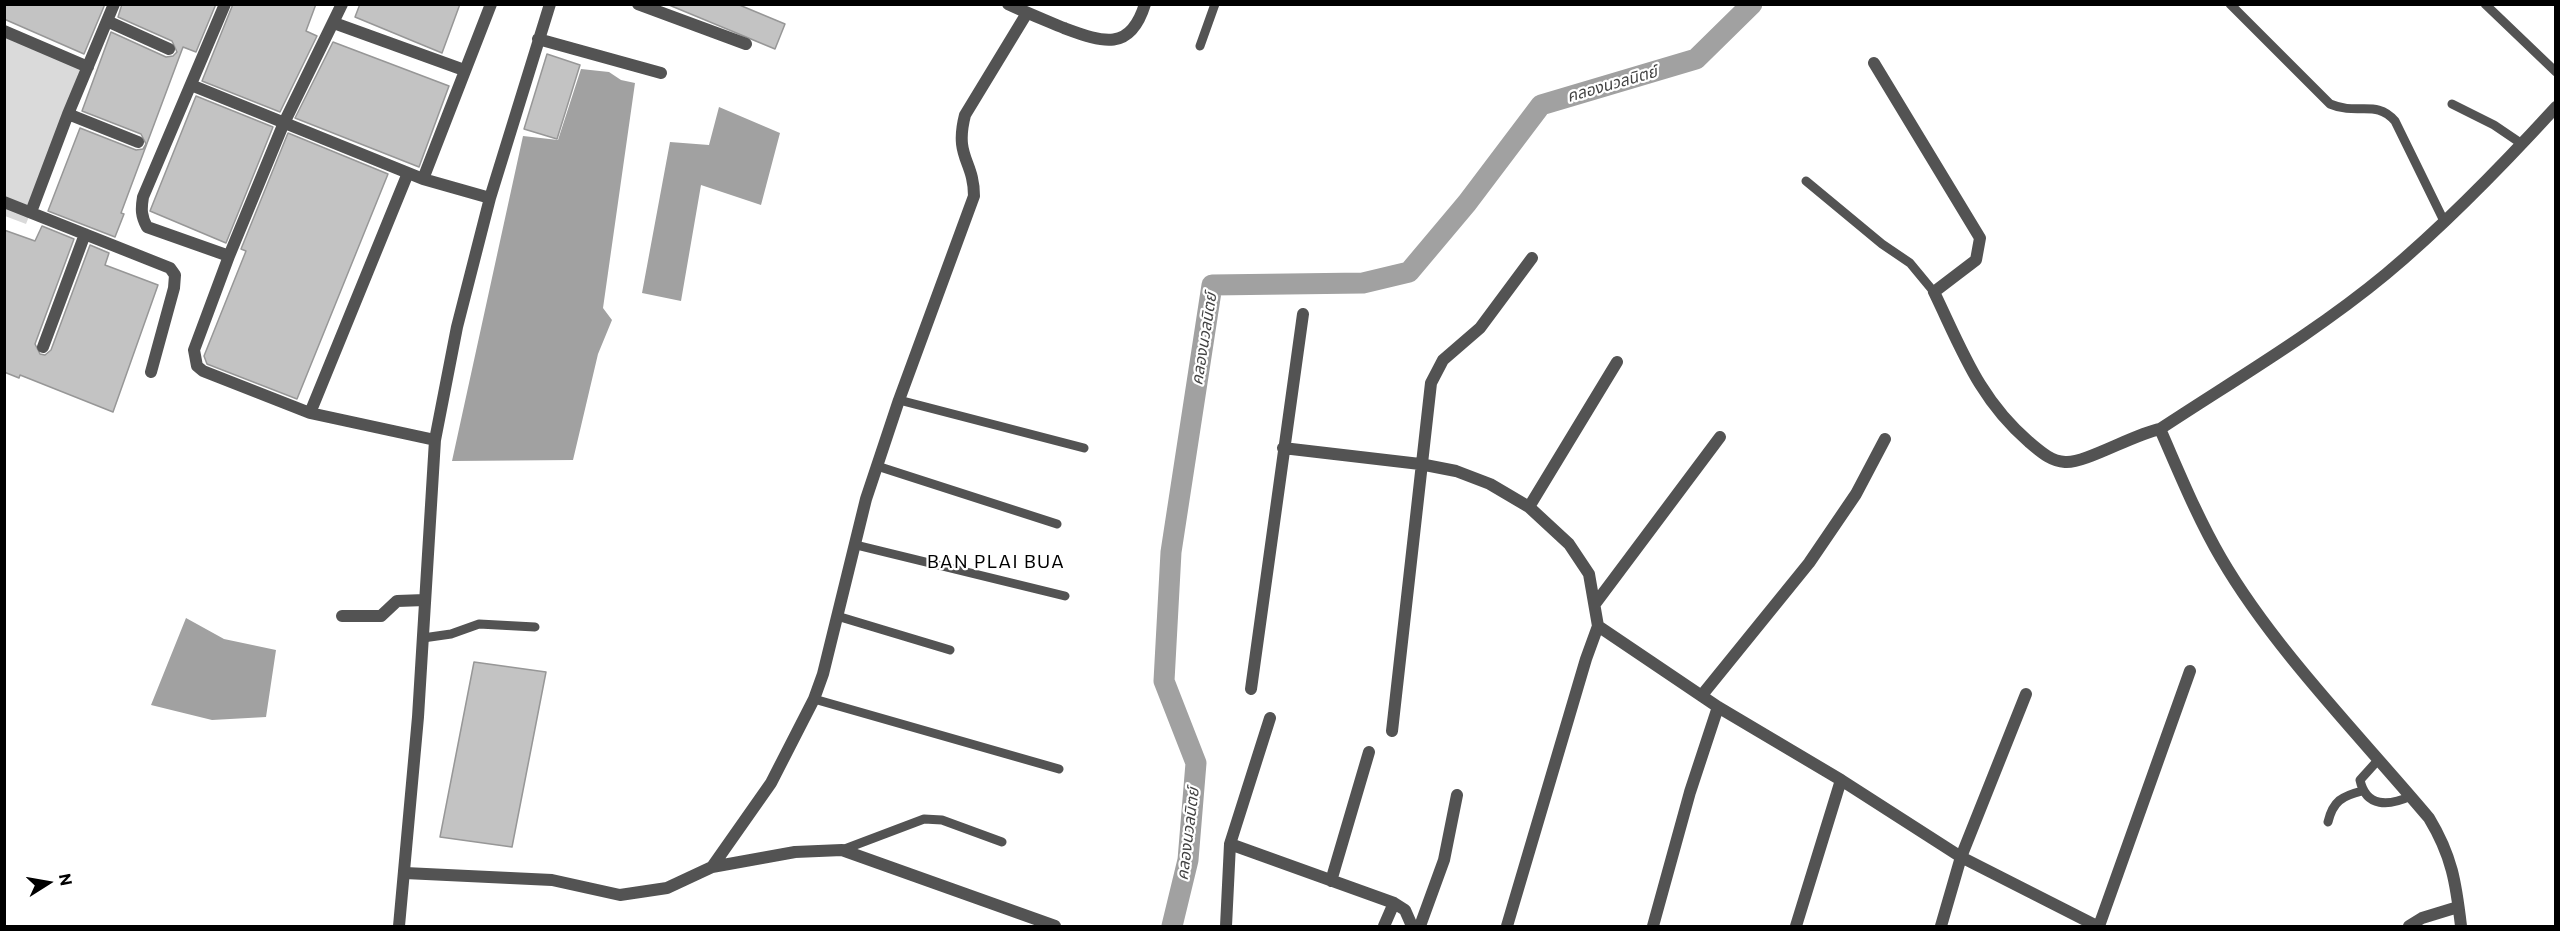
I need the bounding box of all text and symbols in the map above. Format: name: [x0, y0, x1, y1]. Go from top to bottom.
water label: คลองนวลนิตย์: [1565, 62, 1659, 106]
water label: คลองนวลนิตย์: [1187, 292, 1221, 386]
district label: BAN PLAI BUA: [927, 551, 1065, 573]
water label: คลองนวลนิตย์: [1173, 787, 1203, 881]
north arrow: [18, 853, 78, 913]
text: N: [56, 872, 77, 887]

